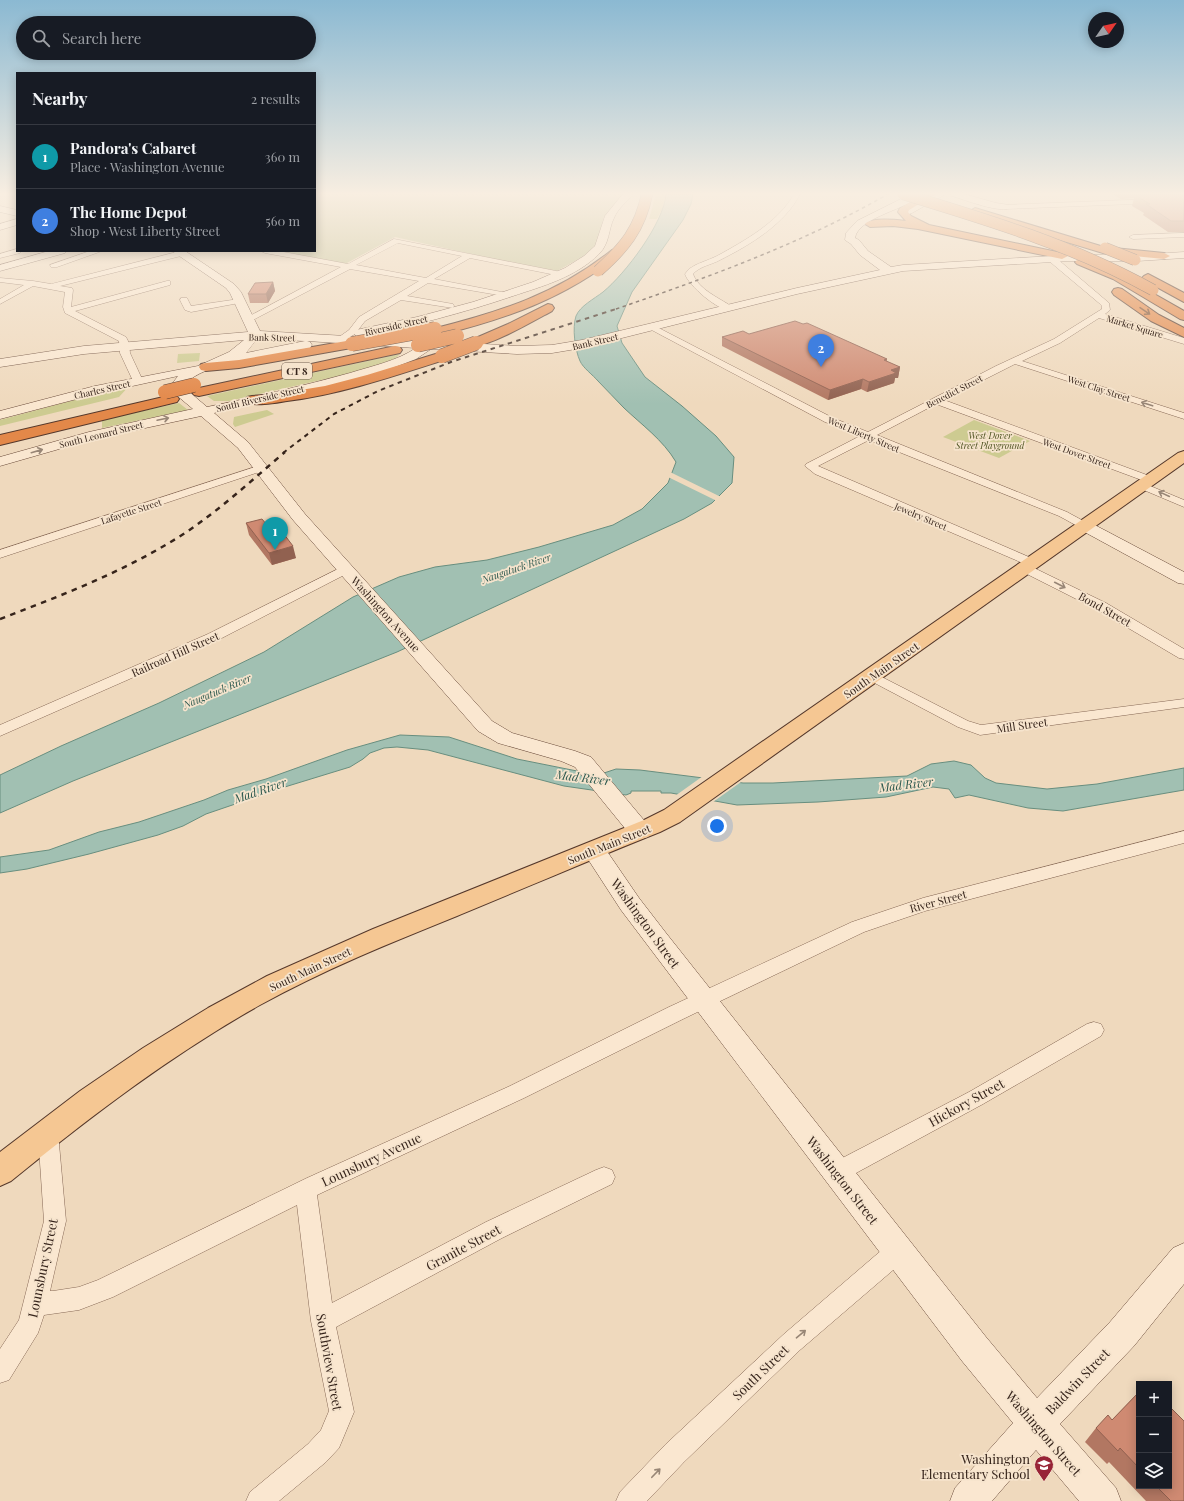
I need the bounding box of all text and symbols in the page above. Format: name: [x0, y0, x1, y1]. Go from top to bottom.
north arrow: [1088, 12, 1124, 48]
search box: [16, 16, 316, 60]
icon: search: [30, 27, 52, 49]
text: Search here: [62, 28, 141, 48]
text: Nearby: [32, 87, 87, 109]
text: 2 results: [251, 90, 300, 107]
text: Pandora's Cabaret: [70, 138, 196, 158]
text: 1: [43, 148, 47, 165]
text: 360 m: [265, 148, 300, 165]
text: Place · Washington Avenue: [70, 158, 225, 175]
text: The Home Depot: [70, 202, 187, 222]
text: 2: [42, 212, 48, 229]
text: 560 m: [265, 212, 300, 229]
text: Shop · West Liberty Street: [70, 222, 220, 239]
one-way arrow: [1140, 307, 1151, 316]
street label: Riverside Street: [363, 312, 429, 338]
street label: Market Square: [1105, 312, 1165, 340]
street label: Bank Street: [571, 330, 620, 352]
street label: Bank Street: [249, 331, 296, 343]
pin: 2: [808, 334, 834, 367]
road number: CT 8: [282, 363, 312, 379]
street label: Benedict Street: [924, 371, 985, 410]
street label: West Clay Street: [1065, 372, 1133, 404]
street label: Charles Street: [73, 377, 132, 401]
street label: South Riverside Street: [215, 382, 306, 414]
one-way arrow: [1141, 400, 1154, 407]
street label: West Liberty Street: [825, 413, 902, 455]
one-way arrow: [157, 415, 170, 423]
street label: South Leonard Street: [58, 418, 145, 450]
park label: West Dover Street Playground: [955, 429, 1026, 451]
street label: West Dover Street: [1040, 435, 1114, 471]
one-way arrow: [31, 447, 44, 454]
one-way arrow: [1158, 490, 1170, 498]
street label: Lafayette Street: [99, 495, 164, 526]
street label: Jewelry Street: [892, 499, 950, 533]
pin: 1: [262, 517, 288, 550]
water label: Naugatuck River: [479, 549, 553, 587]
street label: Washington Avenue: [347, 572, 424, 655]
one-way arrow: [1053, 582, 1065, 589]
street label: Bond Street: [1076, 588, 1134, 630]
street label: Railroad Hill Street: [129, 628, 221, 680]
street label: South Main Street: [840, 638, 922, 702]
water label: Naugatuck River: [180, 670, 254, 712]
street label: Mill Street: [996, 714, 1049, 736]
water label: Mad River: [554, 766, 612, 788]
water label: Mad River: [231, 773, 289, 807]
water label: Mad River: [877, 773, 935, 795]
your location: [707, 816, 727, 836]
street label: South Main Street: [565, 820, 653, 868]
street label: Washington Street: [607, 874, 685, 972]
street label: River Street: [908, 886, 968, 916]
street label: South Main Street: [267, 943, 353, 995]
street label: Hickory Street: [925, 1074, 1007, 1130]
street label: Lounsbury Avenue: [318, 1128, 424, 1190]
street label: Washington Street: [803, 1132, 883, 1228]
street label: Lounsbury Street: [23, 1216, 61, 1319]
street label: Granite Street: [423, 1220, 504, 1274]
street label: Southview Street: [313, 1312, 347, 1412]
one-way arrow: [795, 1330, 806, 1339]
street label: South Street: [728, 1341, 792, 1403]
street label: Baldwin Street: [1041, 1344, 1113, 1418]
map controls: [1136, 1381, 1172, 1489]
button: +: [1136, 1381, 1172, 1417]
street label: Washington Street: [1002, 1386, 1086, 1479]
button: −: [1136, 1417, 1172, 1453]
place label: Washington Elementary School: [921, 1450, 1030, 1482]
button: layers: [1136, 1453, 1172, 1489]
school or university icon: Washington Elementary School: [1033, 1454, 1055, 1482]
one-way arrow: [651, 1468, 661, 1478]

